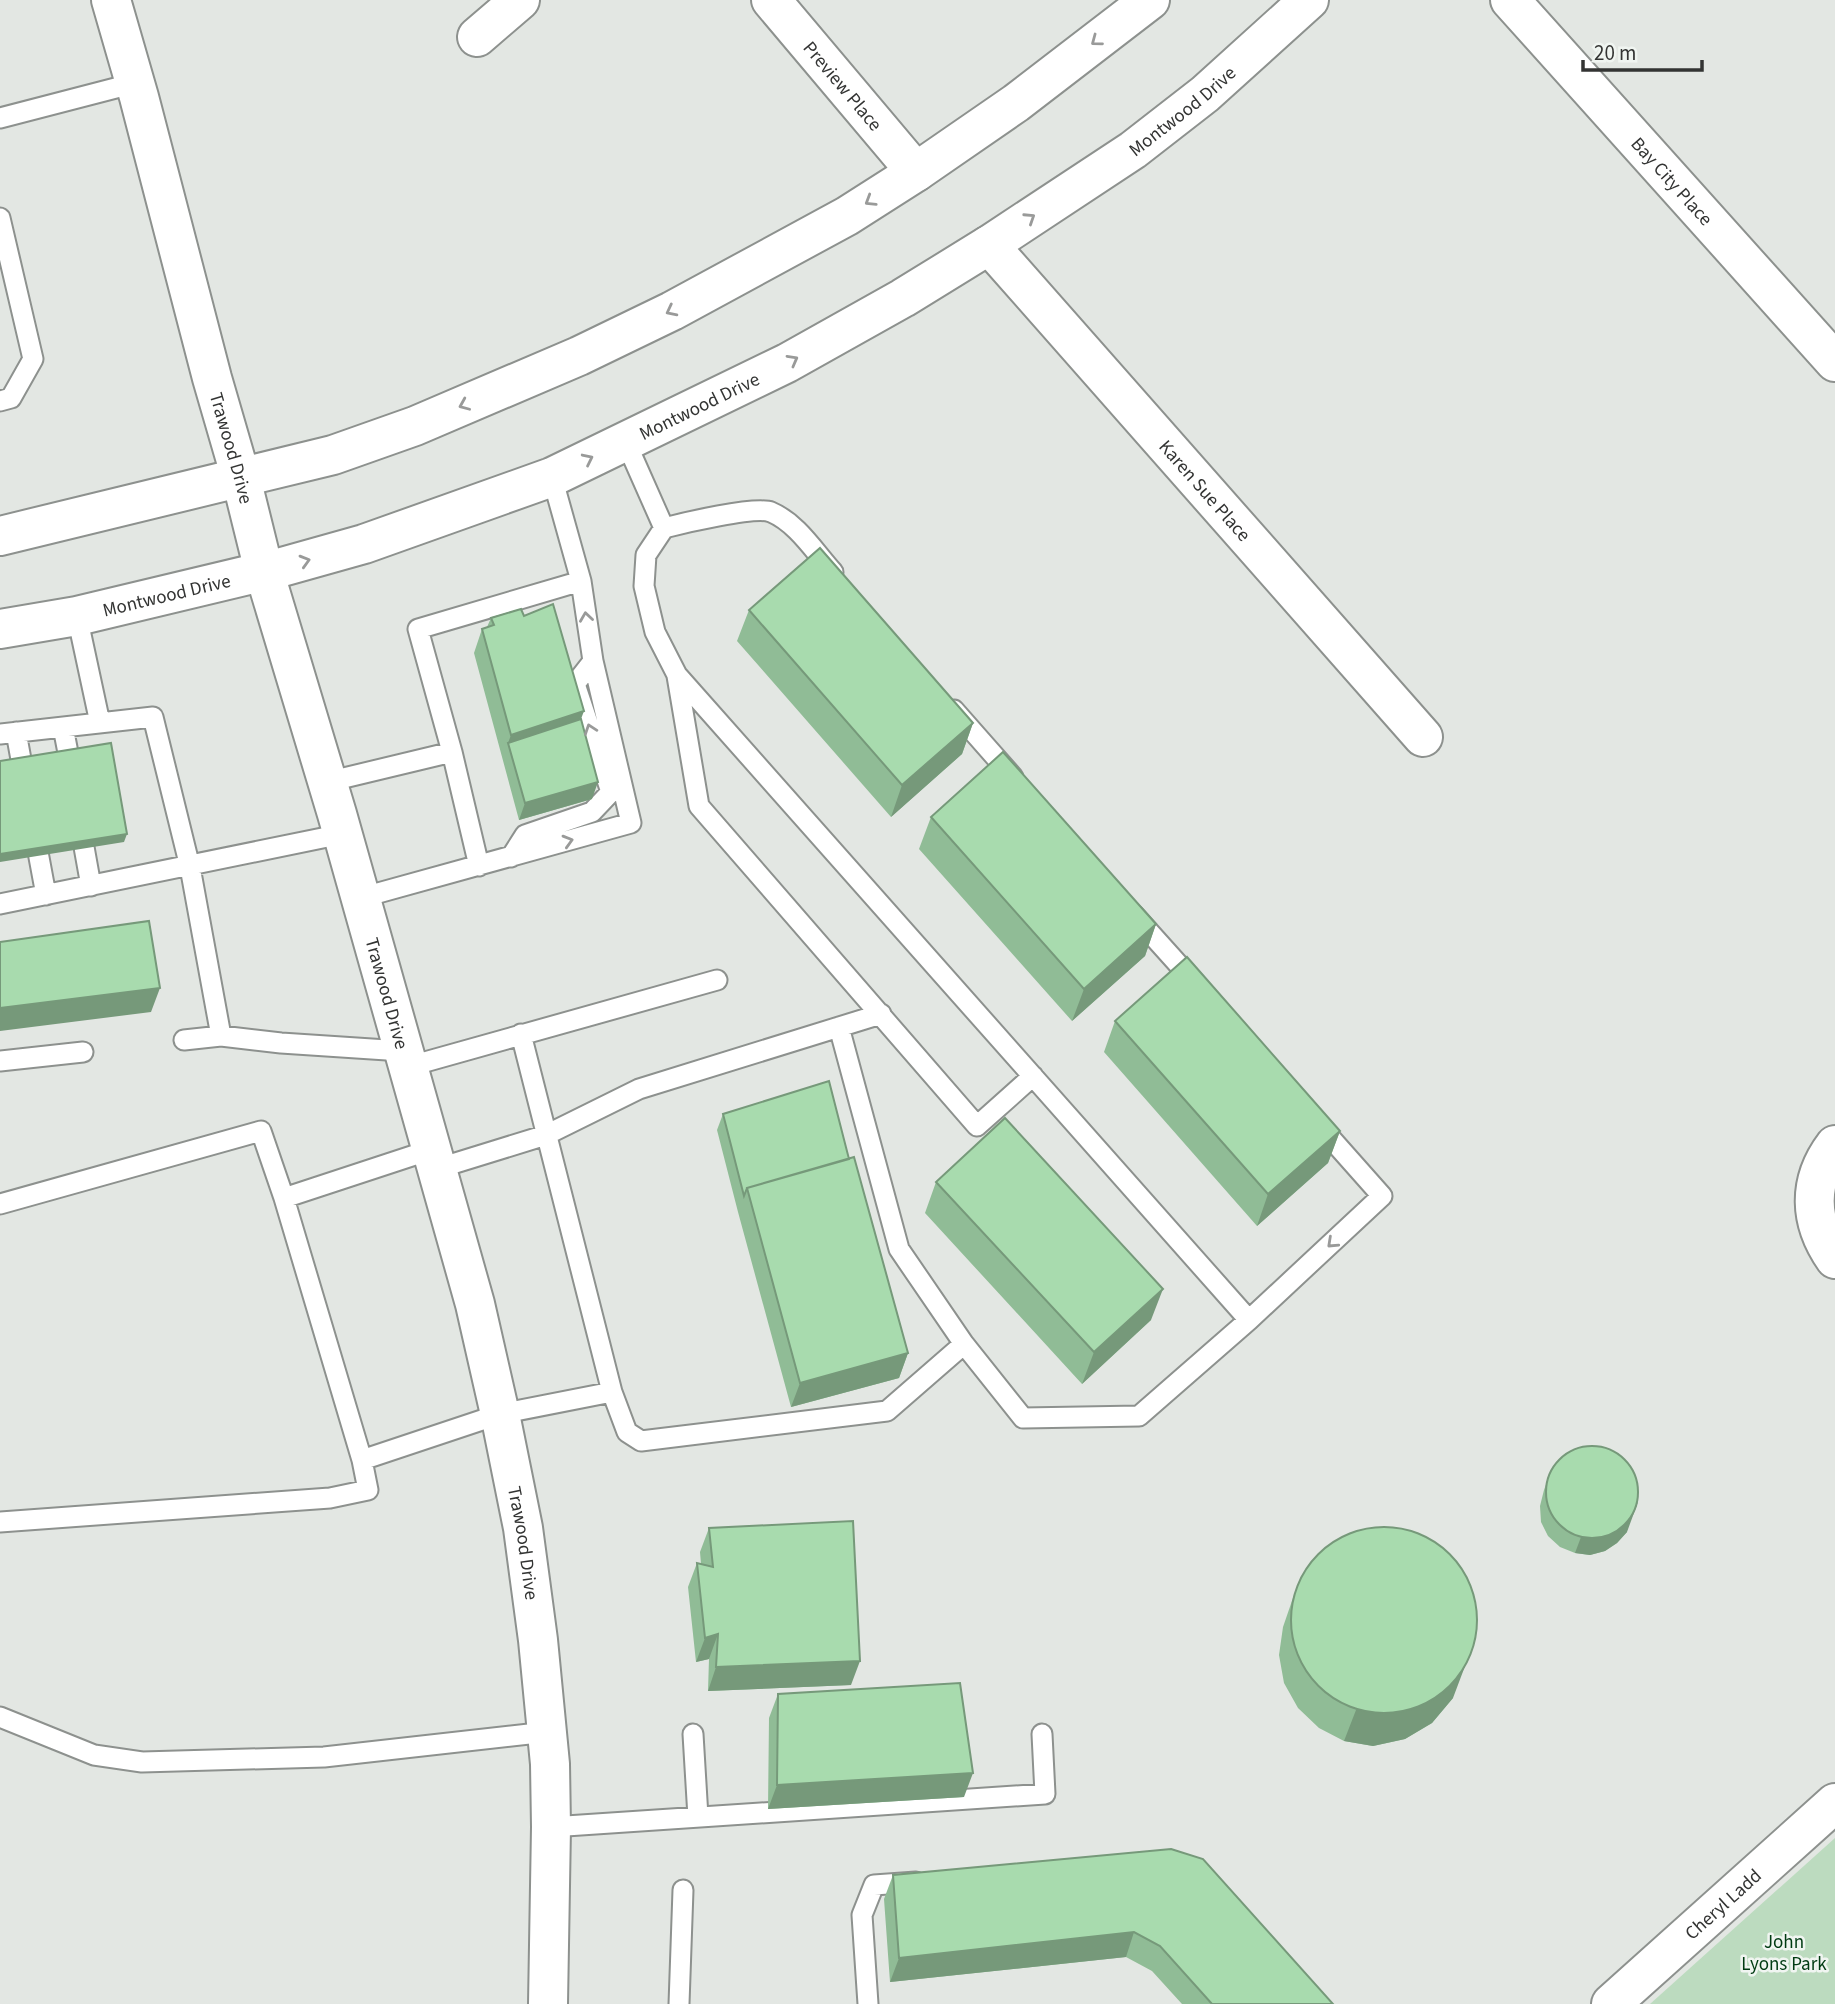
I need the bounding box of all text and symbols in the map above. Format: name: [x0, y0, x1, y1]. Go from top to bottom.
scale bar: [1583, 28, 1702, 72]
one-way arrow: [1091, 33, 1104, 46]
street label: Preview Place: [796, 36, 888, 137]
text: 20 m: [1594, 38, 1636, 68]
street label: Montwood Drive: [1124, 60, 1242, 163]
street label: Bay City Place: [1624, 131, 1718, 232]
one-way arrow: [865, 192, 878, 205]
one-way arrow: [1022, 214, 1035, 226]
one-way arrow: [666, 302, 678, 316]
one-way arrow: [786, 354, 798, 368]
street label: Montwood Drive: [635, 366, 764, 448]
street label: Trawood Drive: [202, 389, 259, 507]
one-way arrow: [459, 397, 471, 411]
street label: Karen Sue Place: [1152, 435, 1256, 548]
one-way arrow: [581, 453, 593, 467]
one-way arrow: [299, 554, 311, 569]
street label: Montwood Drive: [100, 568, 233, 624]
one-way arrow: [579, 611, 594, 623]
one-way arrow: [584, 723, 598, 736]
one-way arrow: [562, 834, 574, 849]
street label: Trawood Drive: [357, 935, 415, 1052]
one-way arrow: [1327, 1234, 1340, 1247]
street label: Trawood Drive: [500, 1484, 544, 1602]
street label: Cheryl Ladd: [1679, 1863, 1768, 1947]
park label: John Lyons Park: [1741, 1929, 1827, 1978]

